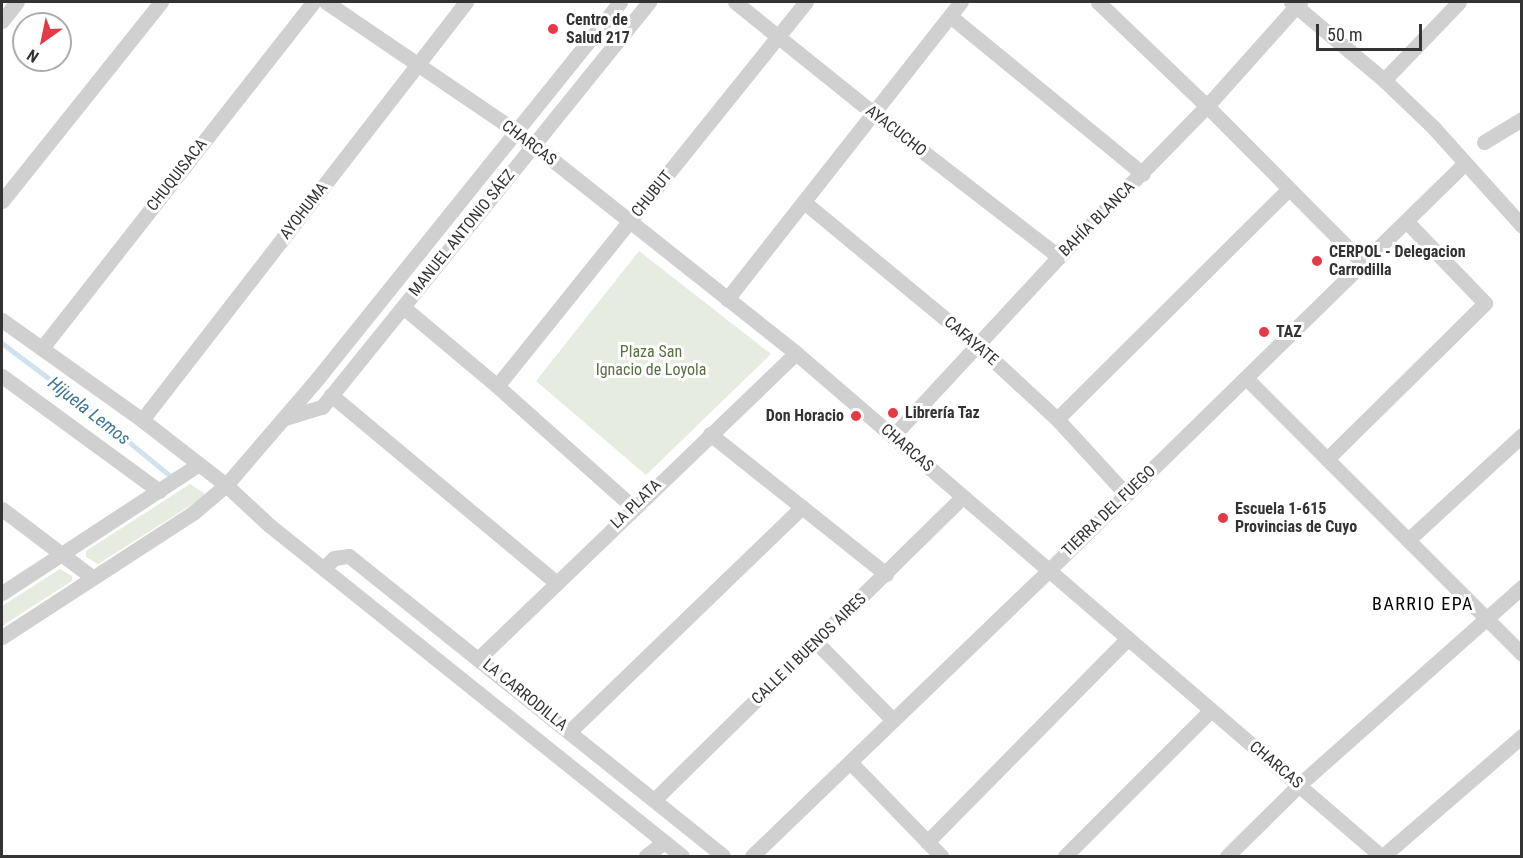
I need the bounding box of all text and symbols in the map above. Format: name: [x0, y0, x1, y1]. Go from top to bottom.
place label: Centro de Salud 217: [566, 10, 630, 48]
north arrow: [12, 12, 72, 72]
scale bar: [1319, 12, 1426, 50]
marker: Centro de Salud 217: [544, 20, 562, 38]
text: 50 m: [1327, 24, 1362, 45]
text: N: [24, 45, 42, 66]
street label: AYACUCHO: [862, 101, 930, 161]
street label: CHARCAS: [498, 116, 560, 170]
street label: CHUQUISACA: [143, 135, 211, 215]
street label: MANUEL ANTONIO SÁEZ: [405, 166, 519, 300]
street label: CHUBUT: [628, 167, 676, 221]
street label: BAHÍA BLANCA: [1055, 177, 1139, 261]
street label: AYOHUMA: [276, 179, 332, 243]
place label: CERPOL - Delegacion Carrodilla: [1329, 242, 1466, 280]
marker: CERPOL - Delegacion Carrodilla: [1310, 254, 1324, 268]
street label: CAFAYATE: [940, 312, 1002, 370]
place label: TAZ: [1276, 322, 1302, 342]
marker: TAZ: [1257, 325, 1271, 339]
park label: Plaza San Ignacio de Loyola: [596, 342, 706, 380]
water label: Hijuela Lemos: [44, 372, 134, 450]
place label: Librería Taz: [905, 403, 980, 423]
place label: Don Horacio: [766, 406, 844, 426]
marker: Librería Taz: [886, 406, 900, 420]
marker: Don Horacio: [849, 409, 863, 423]
street label: CHARCAS: [877, 420, 937, 476]
street label: TIERRA DEL FUEGO: [1058, 462, 1160, 560]
street label: LA PLATA: [607, 475, 665, 533]
place label: Escuela 1-615 Provincias de Cuyo: [1235, 499, 1357, 537]
marker: Escuela 1-615 Provincias de Cuyo: [1216, 511, 1230, 525]
street label: CALLE II BUENOS AIRES: [748, 589, 870, 709]
district label: BARRIO EPA: [1372, 593, 1474, 615]
street label: LA CARRODILLA: [479, 655, 571, 735]
street label: CHARCAS: [1246, 737, 1306, 793]

